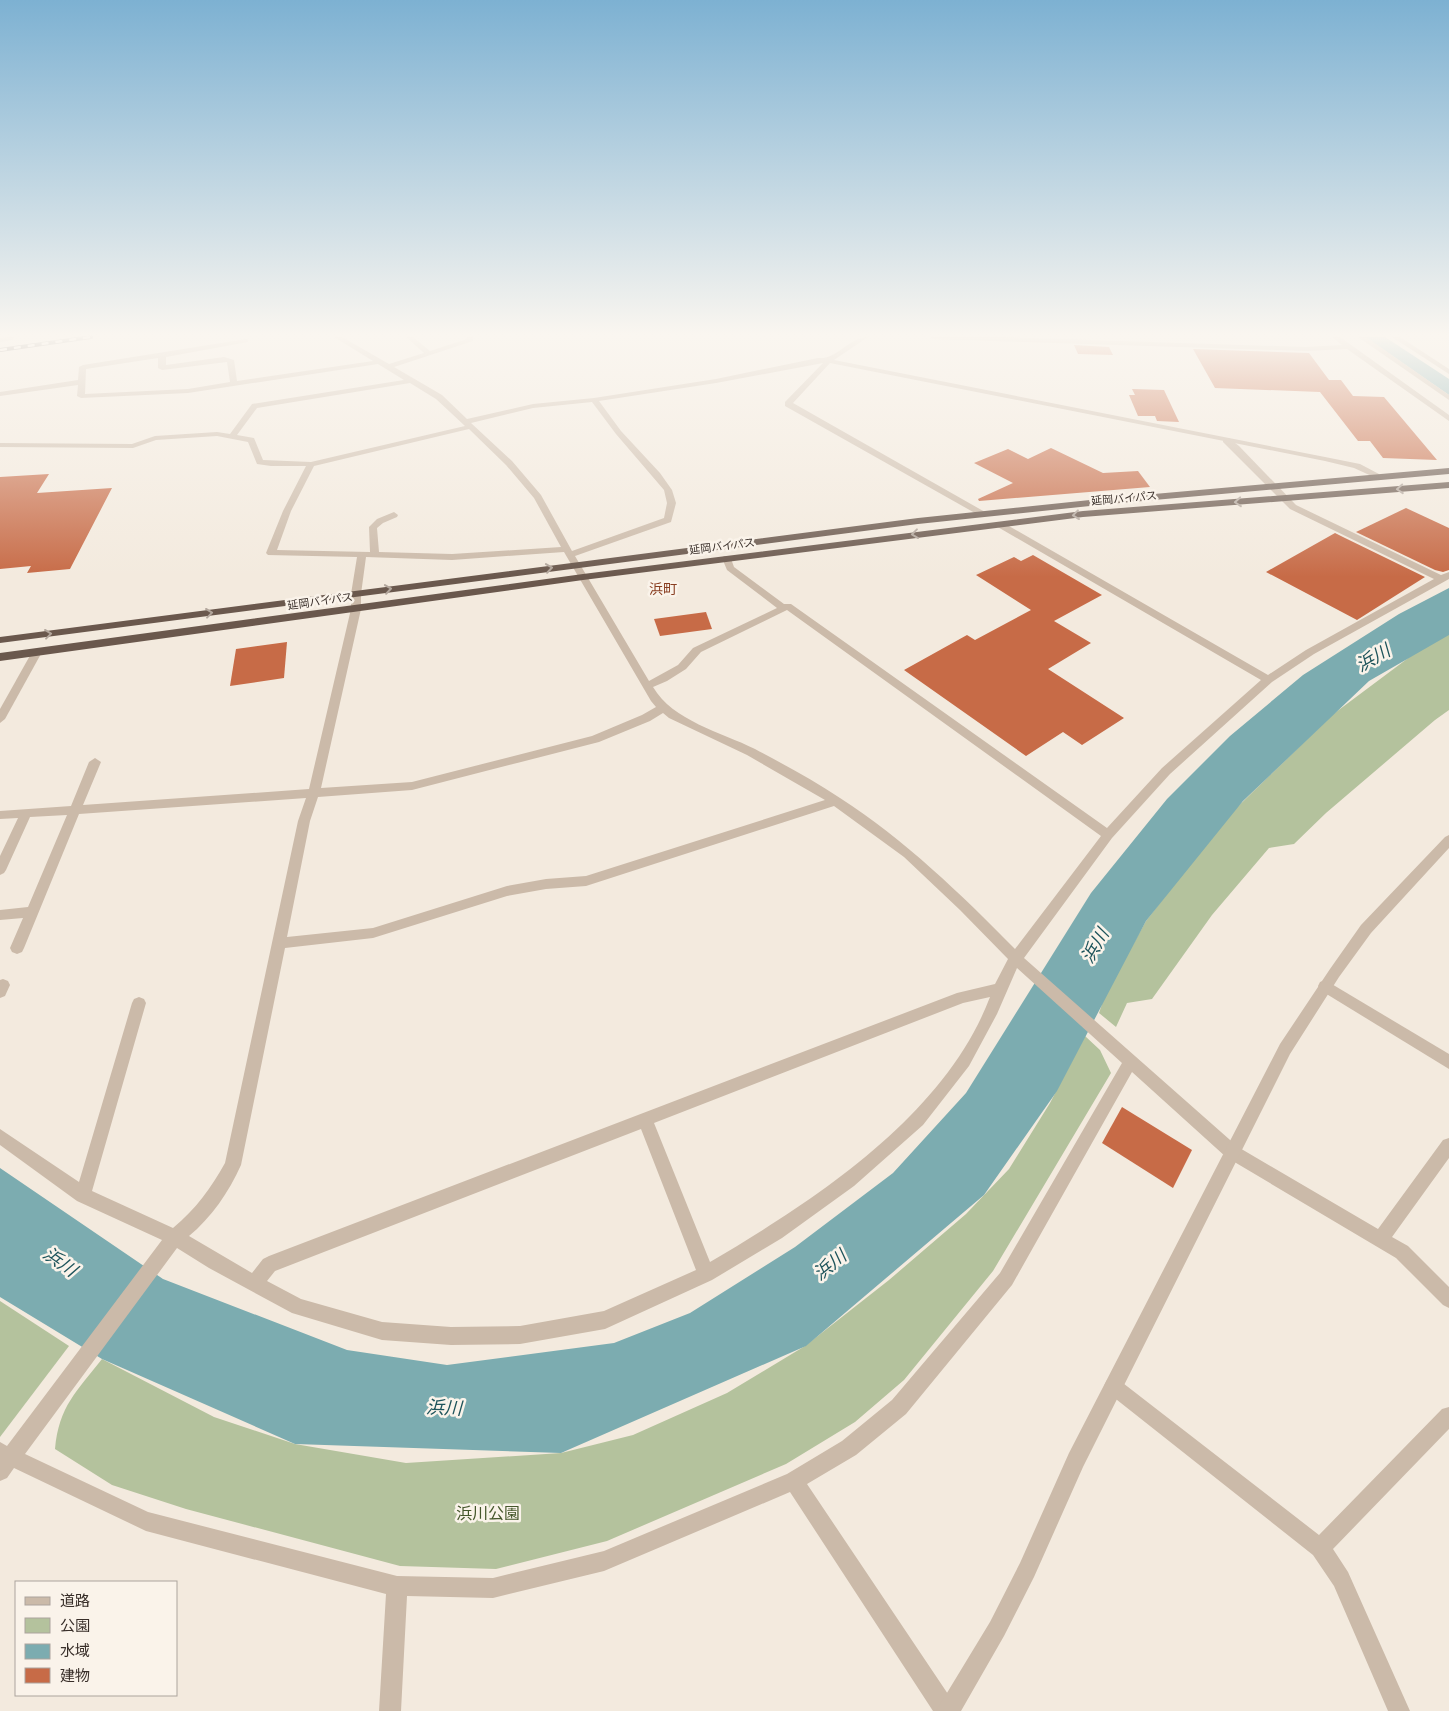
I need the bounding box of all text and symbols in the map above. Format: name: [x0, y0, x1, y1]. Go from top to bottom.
one-way arrow: [1396, 483, 1404, 494]
street label: 延岡バイパス: [1091, 488, 1157, 507]
one-way arrow: [1234, 496, 1242, 507]
one-way arrow: [1072, 509, 1080, 520]
one-way arrow: [911, 529, 919, 539]
street label: 延岡バイパス: [689, 535, 755, 556]
one-way arrow: [545, 563, 553, 574]
district label: 浜町: [649, 580, 677, 597]
one-way arrow: [384, 585, 392, 595]
street label: 延岡バイパス: [286, 589, 353, 612]
one-way arrow: [206, 608, 214, 619]
one-way arrow: [45, 629, 53, 640]
water label: 浜川: [1351, 638, 1395, 676]
water label: 浜川: [1076, 923, 1114, 967]
water label: 浜川: [40, 1242, 83, 1282]
water label: 浜川: [808, 1243, 852, 1284]
water label: 浜川: [426, 1395, 464, 1419]
park label: 浜川公園: [456, 1503, 520, 1522]
legend: [15, 1581, 178, 1696]
text: 道路: [60, 1591, 90, 1609]
text: 公園: [60, 1616, 90, 1634]
text: 水域: [60, 1641, 90, 1659]
text: 建物: [60, 1666, 90, 1684]

